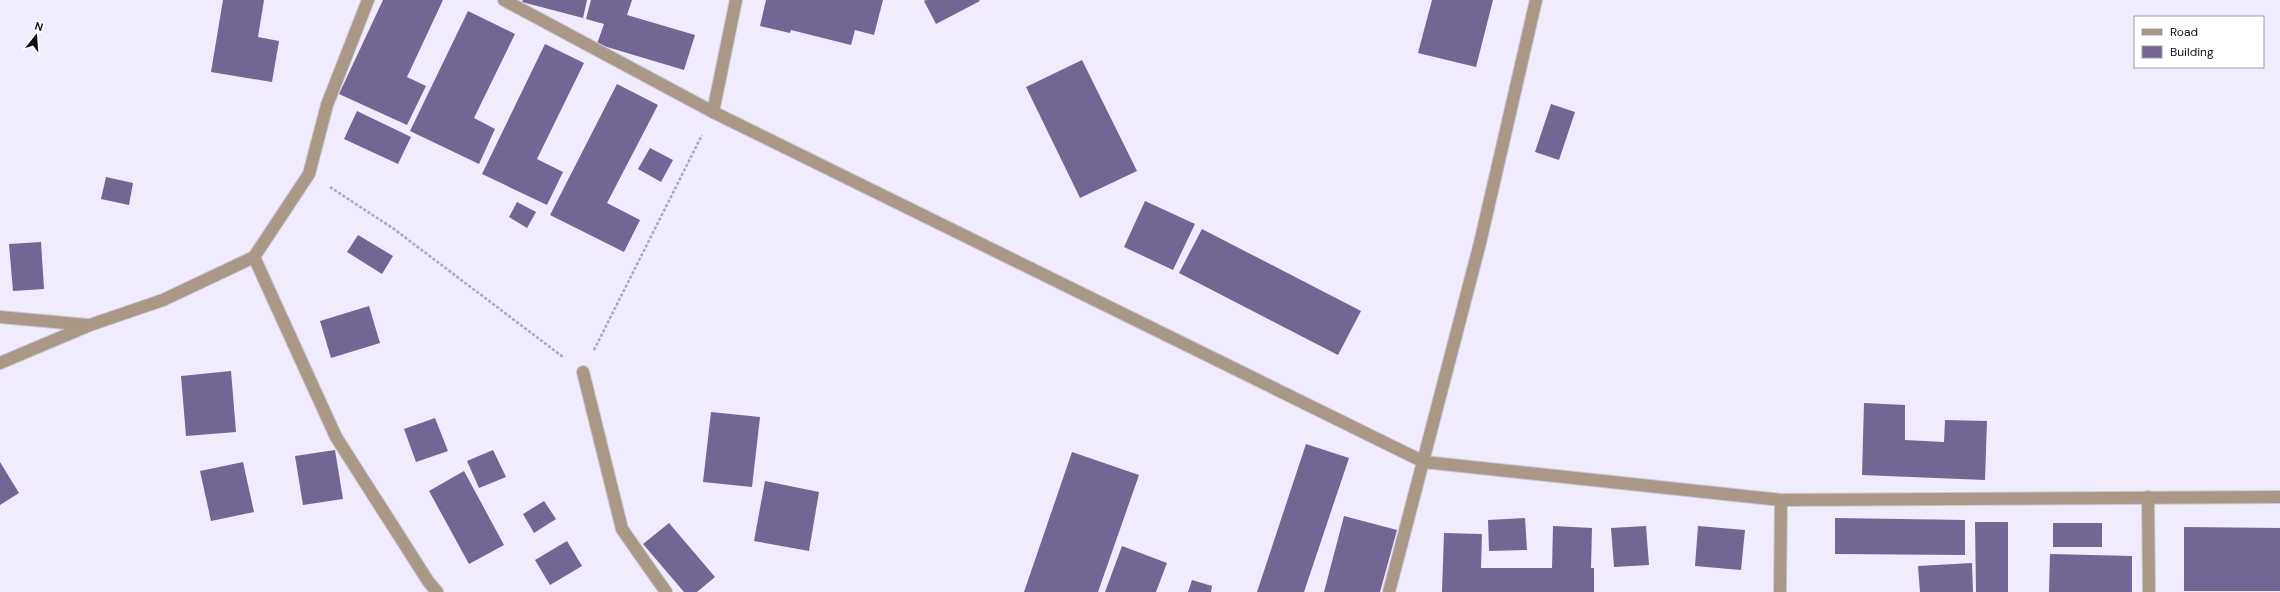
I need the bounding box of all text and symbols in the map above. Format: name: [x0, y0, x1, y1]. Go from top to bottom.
north arrow: [16, 16, 56, 56]
legend: [2134, 16, 2264, 68]
text: N: [33, 19, 45, 34]
text: Road: [2170, 24, 2198, 40]
text: Building: [2170, 44, 2214, 60]

